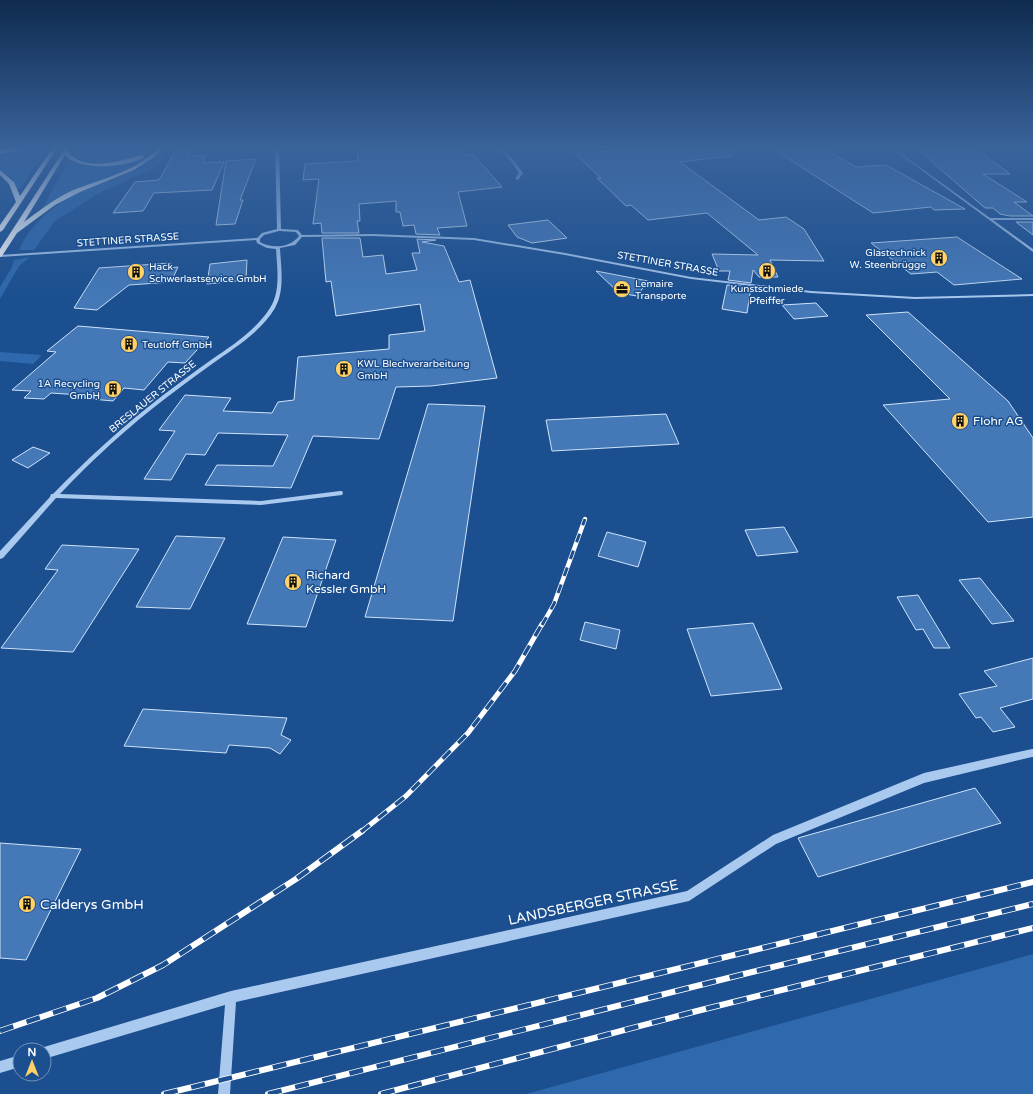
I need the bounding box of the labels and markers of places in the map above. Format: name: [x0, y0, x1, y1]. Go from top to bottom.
place label: Glastechnick W. Steenbrügge: [850, 247, 927, 271]
building icon: Glastechnick W. Steenbrügge: [929, 248, 949, 268]
place label: Hack Schwerlastservice GmbH: [149, 261, 267, 285]
building icon: Kunstschmiede Pfeiffer: [757, 261, 777, 281]
building icon: Hack Schwerlastservice GmbH: [126, 262, 146, 282]
place label: Lemaire Transporte: [635, 278, 687, 302]
office icon: Lemaire Transporte: [612, 279, 632, 299]
place label: Kunstschmiede Pfeiffer: [731, 283, 804, 307]
building icon: Teutloff GmbH: [119, 334, 139, 354]
place label: Teutloff GmbH: [142, 339, 212, 351]
place label: KWL Blechverarbeitung GmbH: [357, 358, 469, 382]
building icon: KWL Blechverarbeitung GmbH: [334, 359, 354, 379]
place label: 1A Recycling GmbH: [38, 378, 100, 402]
building icon: 1A Recycling GmbH: [103, 379, 123, 399]
building icon: Flohr AG: [950, 411, 970, 431]
place label: Flohr AG: [973, 414, 1023, 428]
place label: Richard Kessler GmbH: [306, 568, 386, 596]
building icon: Richard Kessler GmbH: [283, 572, 303, 592]
building icon: Calderys GmbH: [17, 894, 37, 914]
place label: Calderys GmbH: [40, 896, 144, 913]

